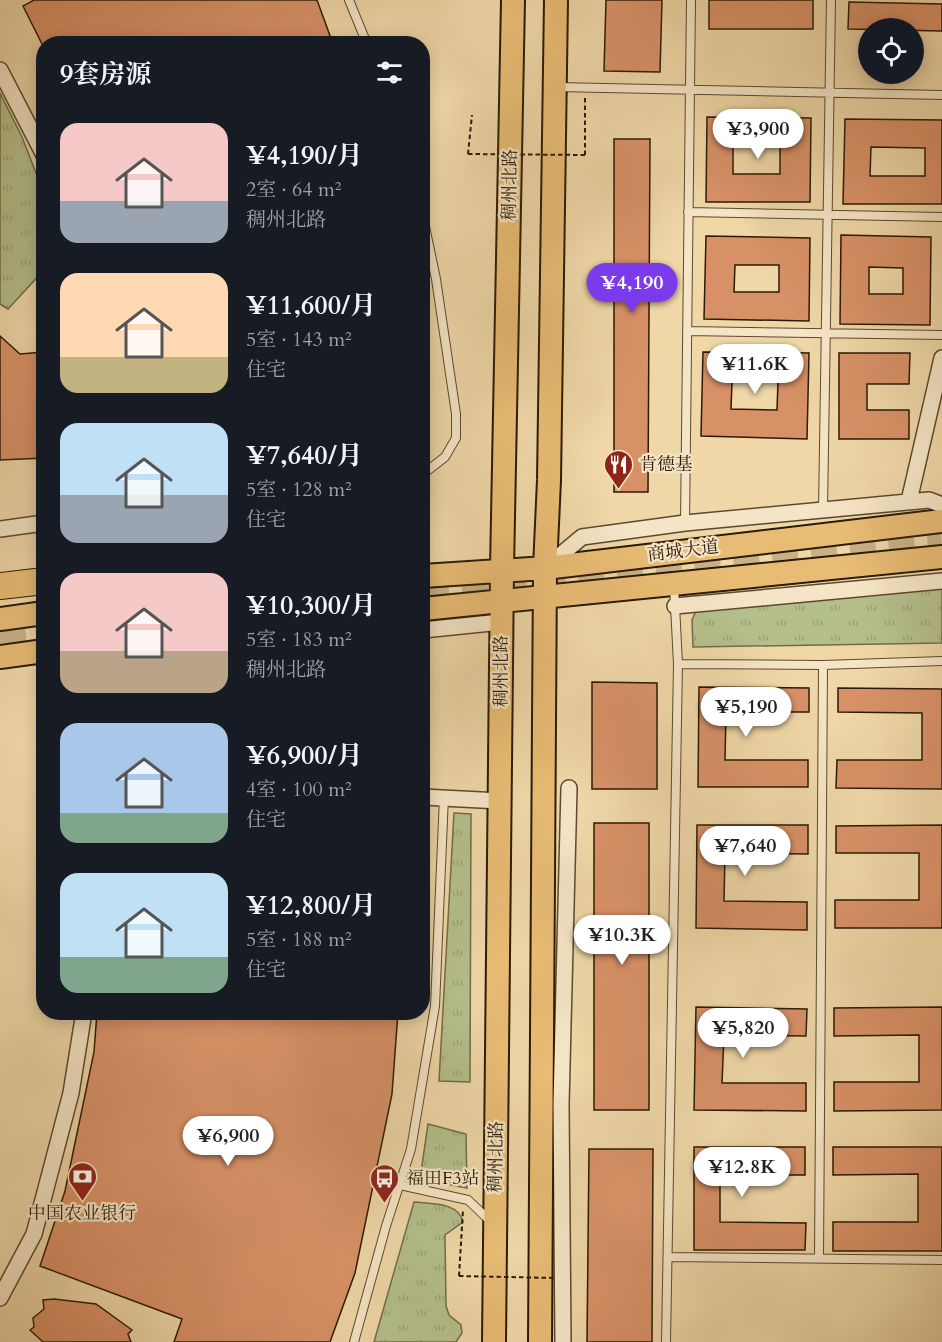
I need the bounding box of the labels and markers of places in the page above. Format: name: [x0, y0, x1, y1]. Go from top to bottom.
pin: ¥3,900: [709, 109, 807, 160]
pin: ¥4,190: [583, 263, 681, 314]
pin: ¥11.6K: [706, 344, 804, 395]
restaurant icon: 肯德基: [602, 448, 634, 490]
place label: 肯德基: [639, 452, 693, 477]
pin: ¥5,190: [697, 687, 795, 738]
pin: ¥7,640: [696, 826, 794, 877]
pin: ¥10.3K: [573, 915, 671, 966]
pin: ¥5,820: [694, 1008, 792, 1059]
pin: ¥6,900: [179, 1116, 277, 1167]
pin: ¥12.8K: [693, 1147, 791, 1198]
bank icon: 中国农业银行: [66, 1160, 98, 1202]
bus stop icon: 福田F3站: [369, 1162, 401, 1204]
place label: 福田F3站: [406, 1166, 479, 1191]
place label: 中国农业银行: [28, 1201, 136, 1226]

